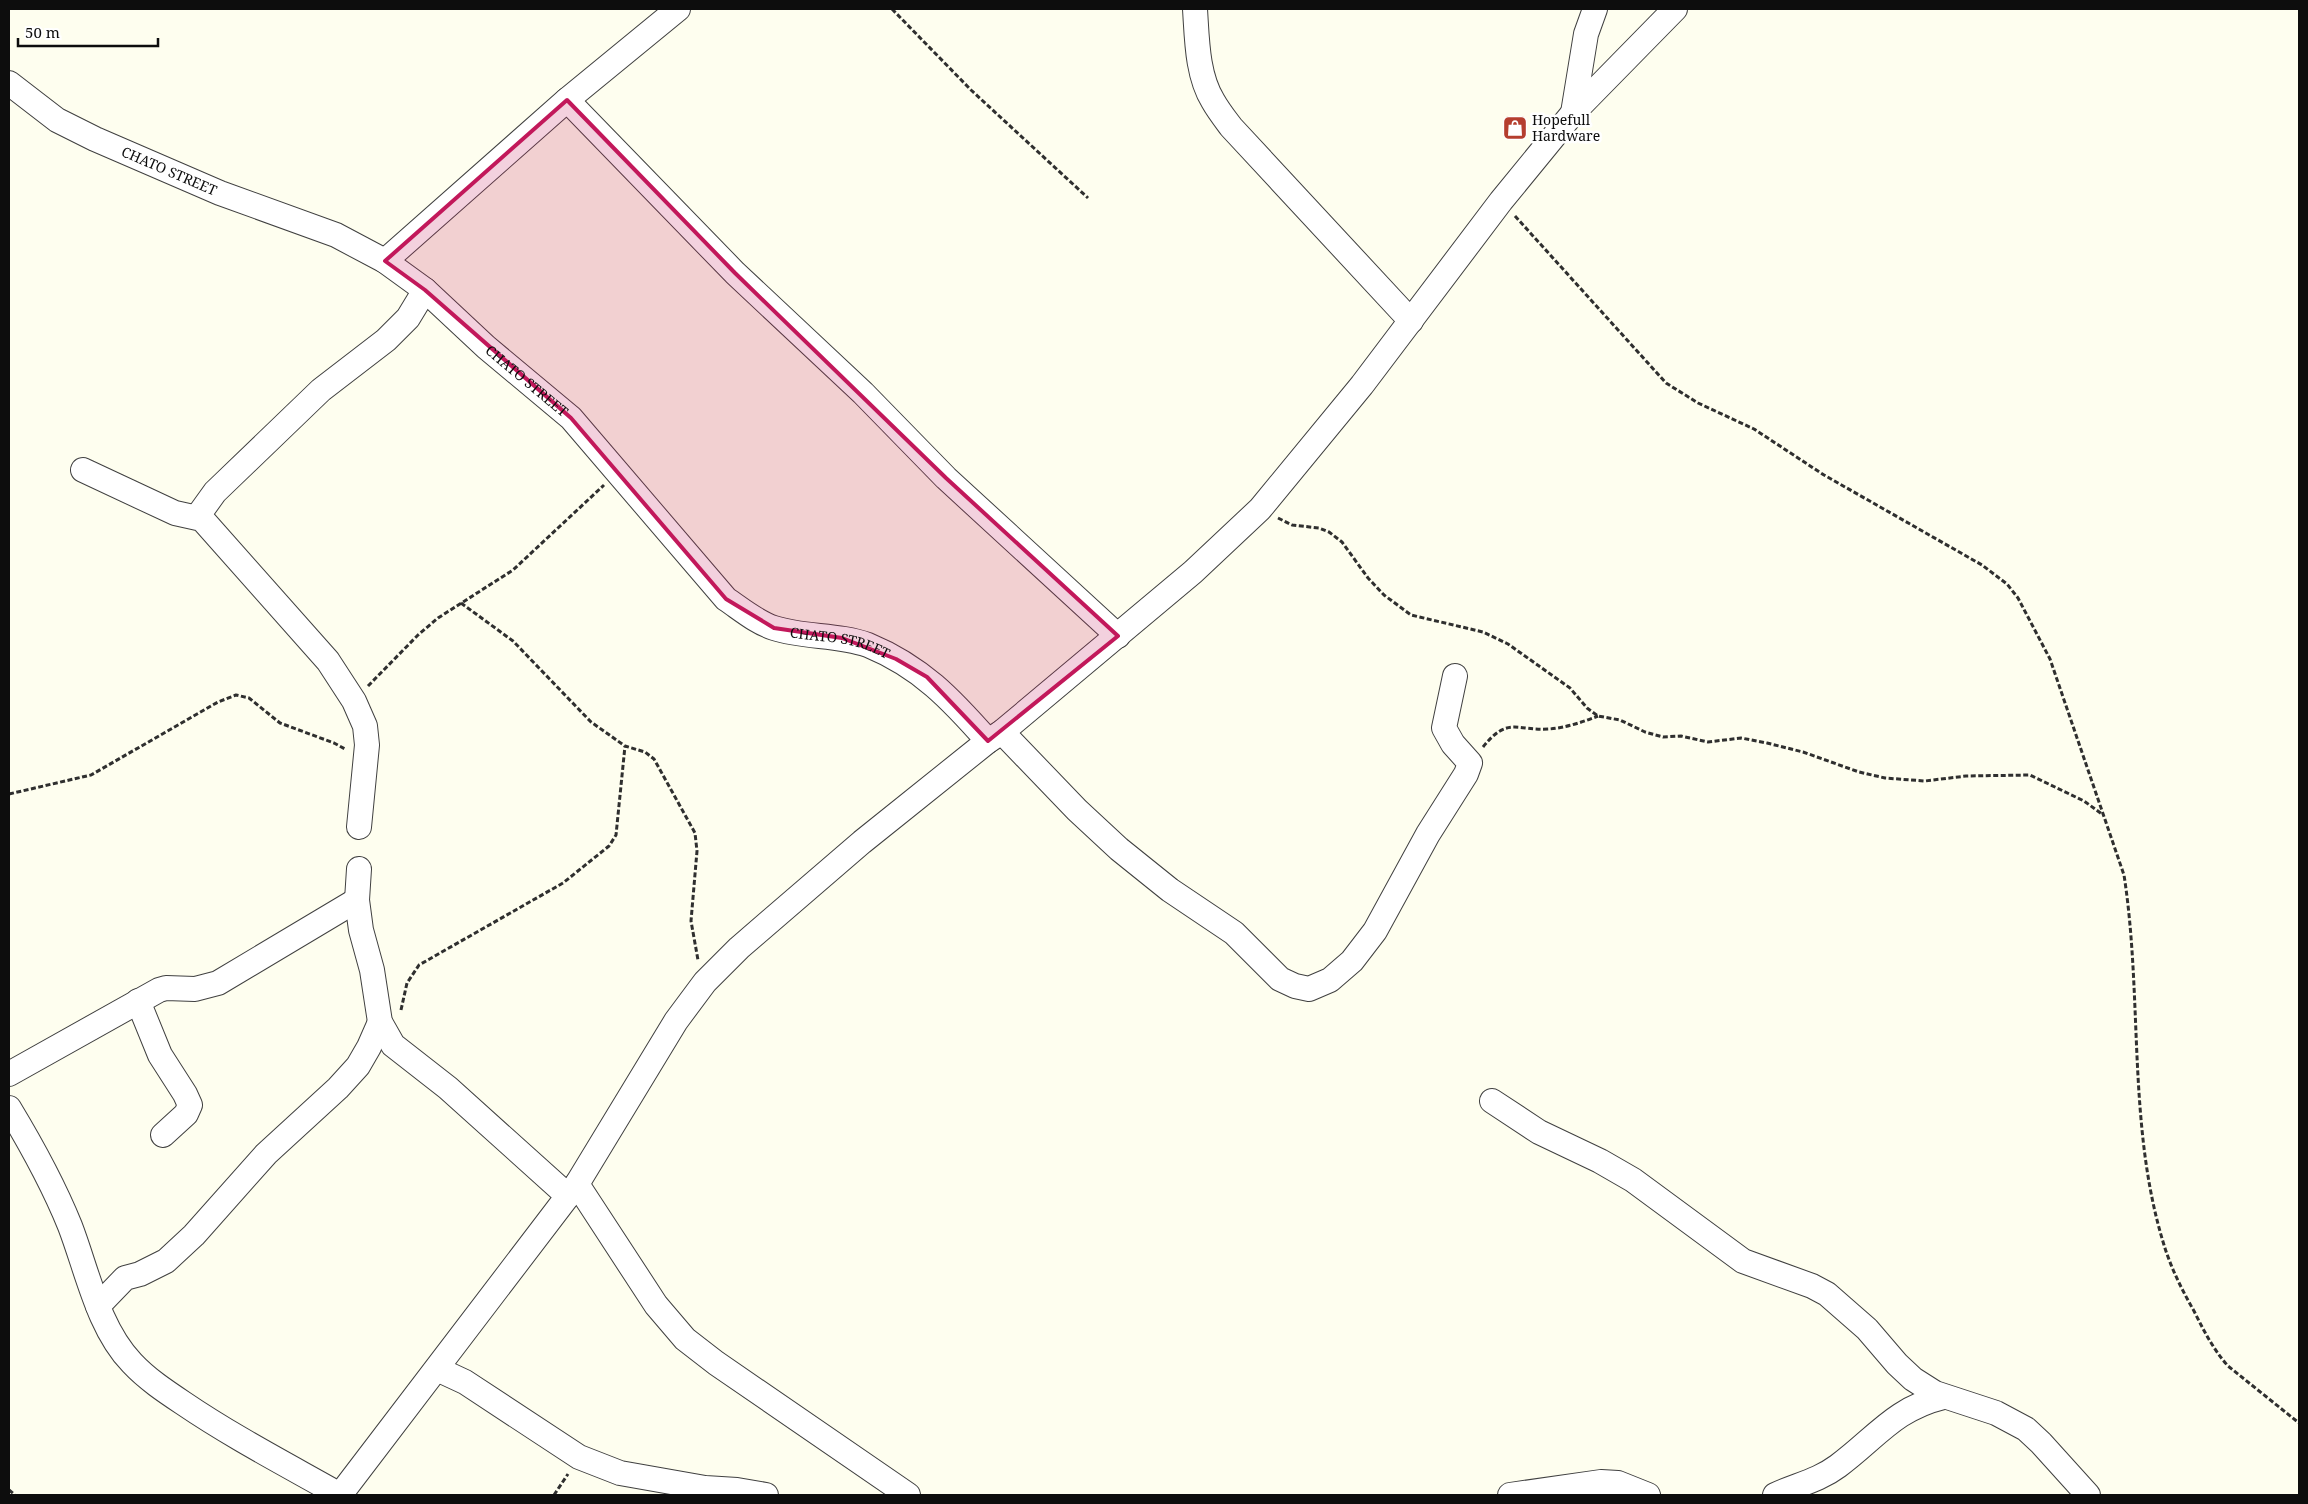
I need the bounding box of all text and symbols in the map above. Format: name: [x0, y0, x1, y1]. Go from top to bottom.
scale bar: [18, 15, 158, 47]
text: 50 m: [25, 22, 60, 42]
place label: Hopefull Hardware: [1532, 110, 1600, 145]
shop icon: Hopefull Hardware: [1502, 115, 1528, 141]
street label: CHATO STREET: [119, 142, 221, 200]
street label: CHATO STREET: [482, 341, 573, 421]
street label: CHATO STREET: [789, 622, 894, 663]

